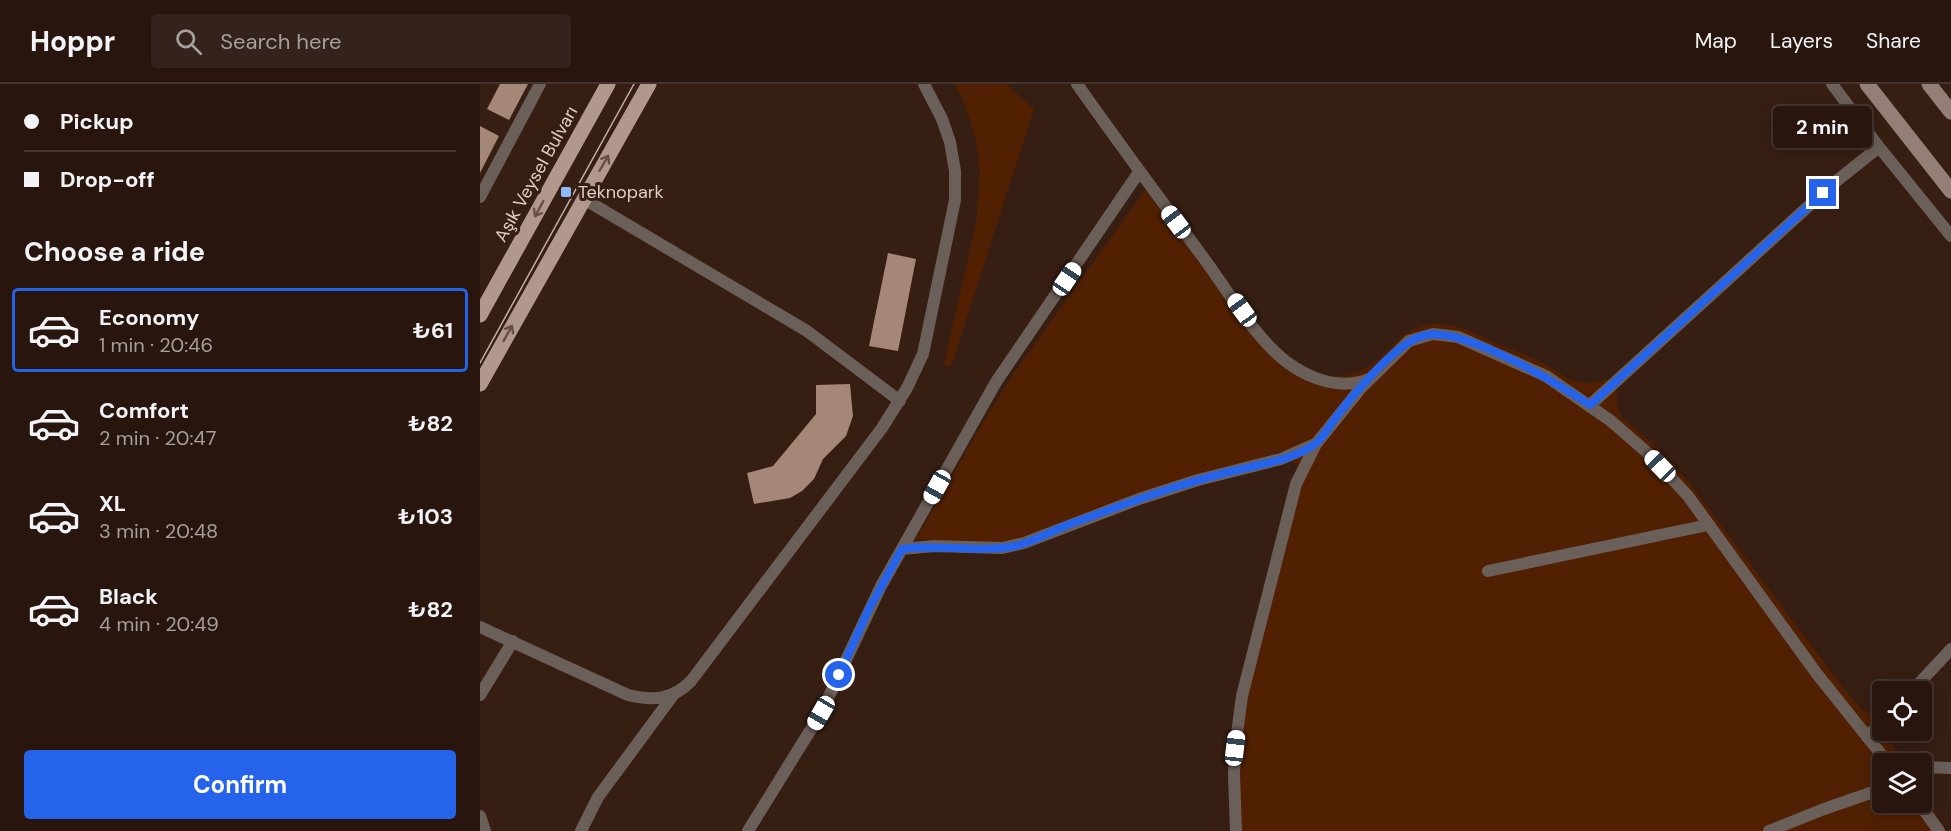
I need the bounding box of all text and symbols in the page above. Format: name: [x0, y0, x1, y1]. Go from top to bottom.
search box: [151, 14, 571, 68]
text: Hoppr: [30, 23, 115, 60]
icon: search: [172, 25, 205, 58]
text: Search here: [220, 27, 342, 56]
text: Map: [1695, 27, 1737, 55]
text: Layers: [1770, 27, 1833, 55]
text: Share: [1866, 27, 1921, 55]
street label: Aşık Veysel Bulvarı: [489, 102, 583, 246]
callout: 2 min: [1774, 106, 1872, 148]
text: Pickup: [60, 107, 134, 136]
text: 2 min: [1796, 114, 1849, 140]
one-way arrow: [599, 155, 611, 172]
text: Drop-off: [60, 165, 155, 194]
route end: [1809, 179, 1836, 206]
place label: Teknopark: [578, 180, 664, 204]
marker: Teknopark: [559, 185, 573, 199]
one-way arrow: [533, 199, 544, 217]
car: [1158, 202, 1194, 242]
text: Choose a ride: [24, 234, 205, 269]
car: [1049, 259, 1085, 299]
car: [1224, 290, 1260, 330]
icon: car: [27, 303, 81, 357]
text: Economy: [99, 303, 199, 332]
text: ₺61: [413, 316, 453, 345]
one-way arrow: [503, 324, 514, 342]
text: 1 min · 20:46: [99, 332, 213, 358]
icon: car: [27, 396, 81, 450]
text: Comfort: [99, 396, 189, 425]
text: ₺82: [408, 409, 453, 438]
text: 2 min · 20:47: [99, 425, 216, 451]
car: [1641, 447, 1679, 485]
car: [920, 467, 954, 507]
icon: car: [27, 489, 81, 543]
text: XL: [99, 489, 126, 518]
text: ₺103: [398, 502, 453, 531]
text: 3 min · 20:48: [99, 518, 218, 544]
icon: car: [27, 582, 81, 636]
text: Black: [99, 582, 158, 611]
text: ₺82: [408, 595, 453, 624]
text: 4 min · 20:49: [99, 611, 219, 637]
route start: [825, 661, 852, 688]
map controls: [1872, 681, 1932, 813]
button: locate: [1872, 681, 1932, 741]
car: [804, 693, 838, 733]
car: [1224, 729, 1246, 767]
button: Confirm: [24, 750, 456, 819]
button: layers: [1872, 753, 1932, 813]

